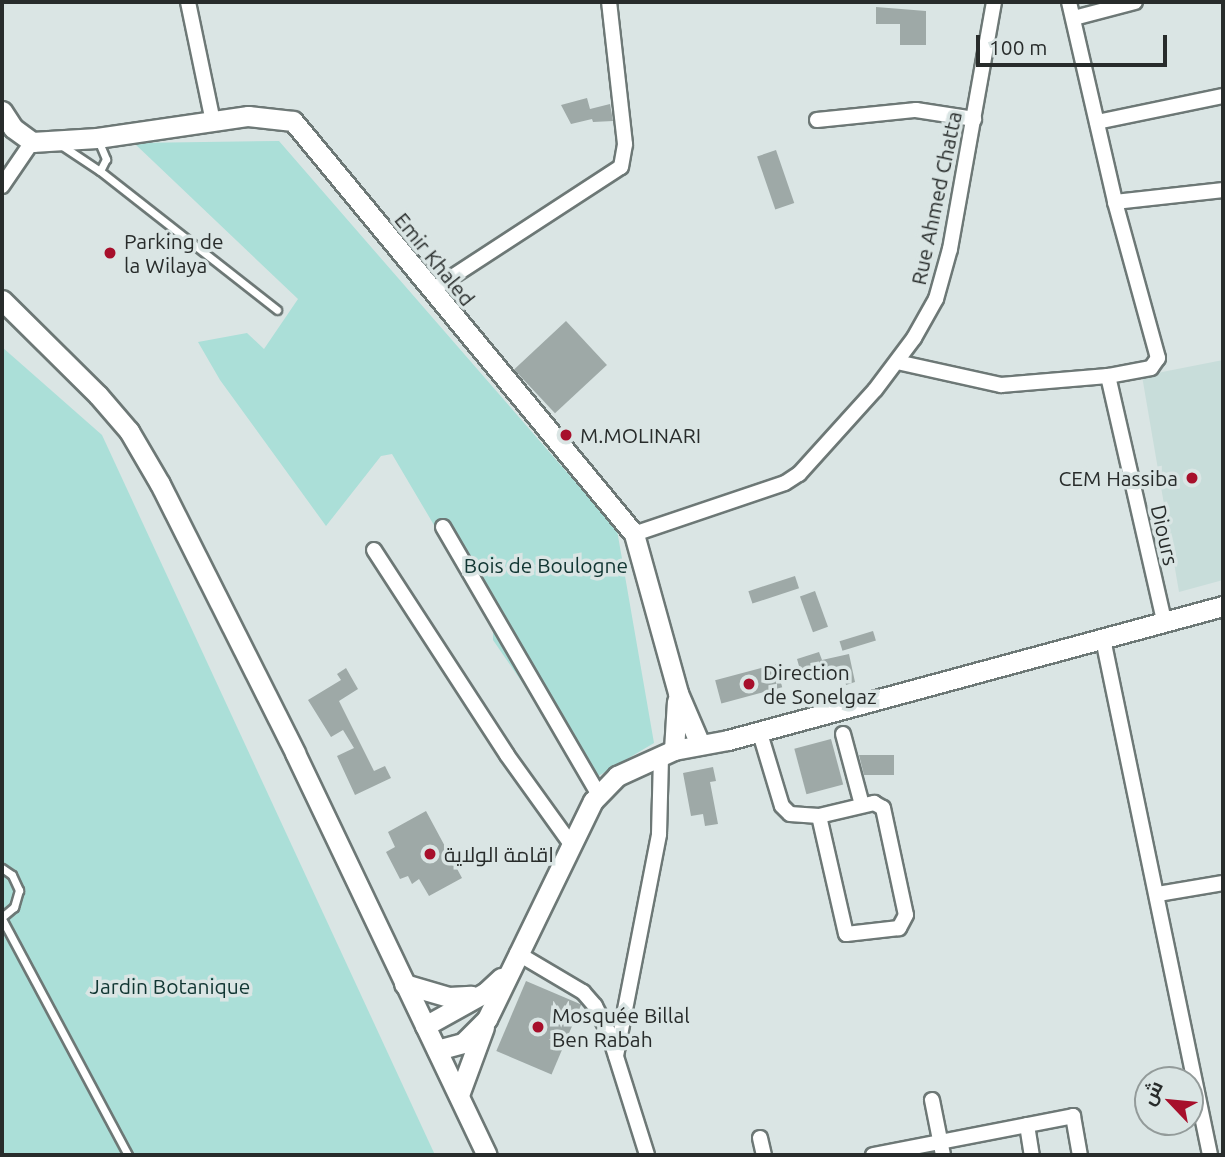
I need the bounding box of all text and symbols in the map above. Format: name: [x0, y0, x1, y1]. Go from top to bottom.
scale bar: [980, 21, 1171, 65]
text: 100 m: [989, 35, 1047, 59]
street label: Rue Ahmed Chatta: [905, 109, 967, 287]
street label: Emir Khaled: [390, 207, 480, 311]
place label: Parking de la Wilaya: [124, 228, 224, 278]
marker: Parking de la Wilaya: [102, 245, 118, 261]
place label: M.MOLINARI: [580, 422, 701, 448]
marker: M.MOLINARI: [558, 427, 574, 443]
place label: CEM Hassiba: [1058, 465, 1178, 491]
marker: CEM Hassiba: [1184, 470, 1200, 486]
street label: Diours: [1146, 502, 1184, 568]
park label: Bois de Boulogne: [464, 552, 628, 578]
place label: Direction de Sonelgaz: [763, 659, 877, 709]
marker: Direction de Sonelgaz: [741, 676, 757, 692]
place label: اقامة الولاية: [444, 841, 554, 867]
marker: اقامة الولاية: [422, 846, 438, 862]
park label: Jardin Botanique: [90, 973, 250, 999]
place label: Mosquée Billal Ben Rabah: [552, 1002, 690, 1052]
marker: Mosquée Billal Ben Rabah: [530, 1019, 546, 1035]
north arrow: [1134, 1066, 1204, 1136]
text: ش: [1137, 1077, 1167, 1108]

